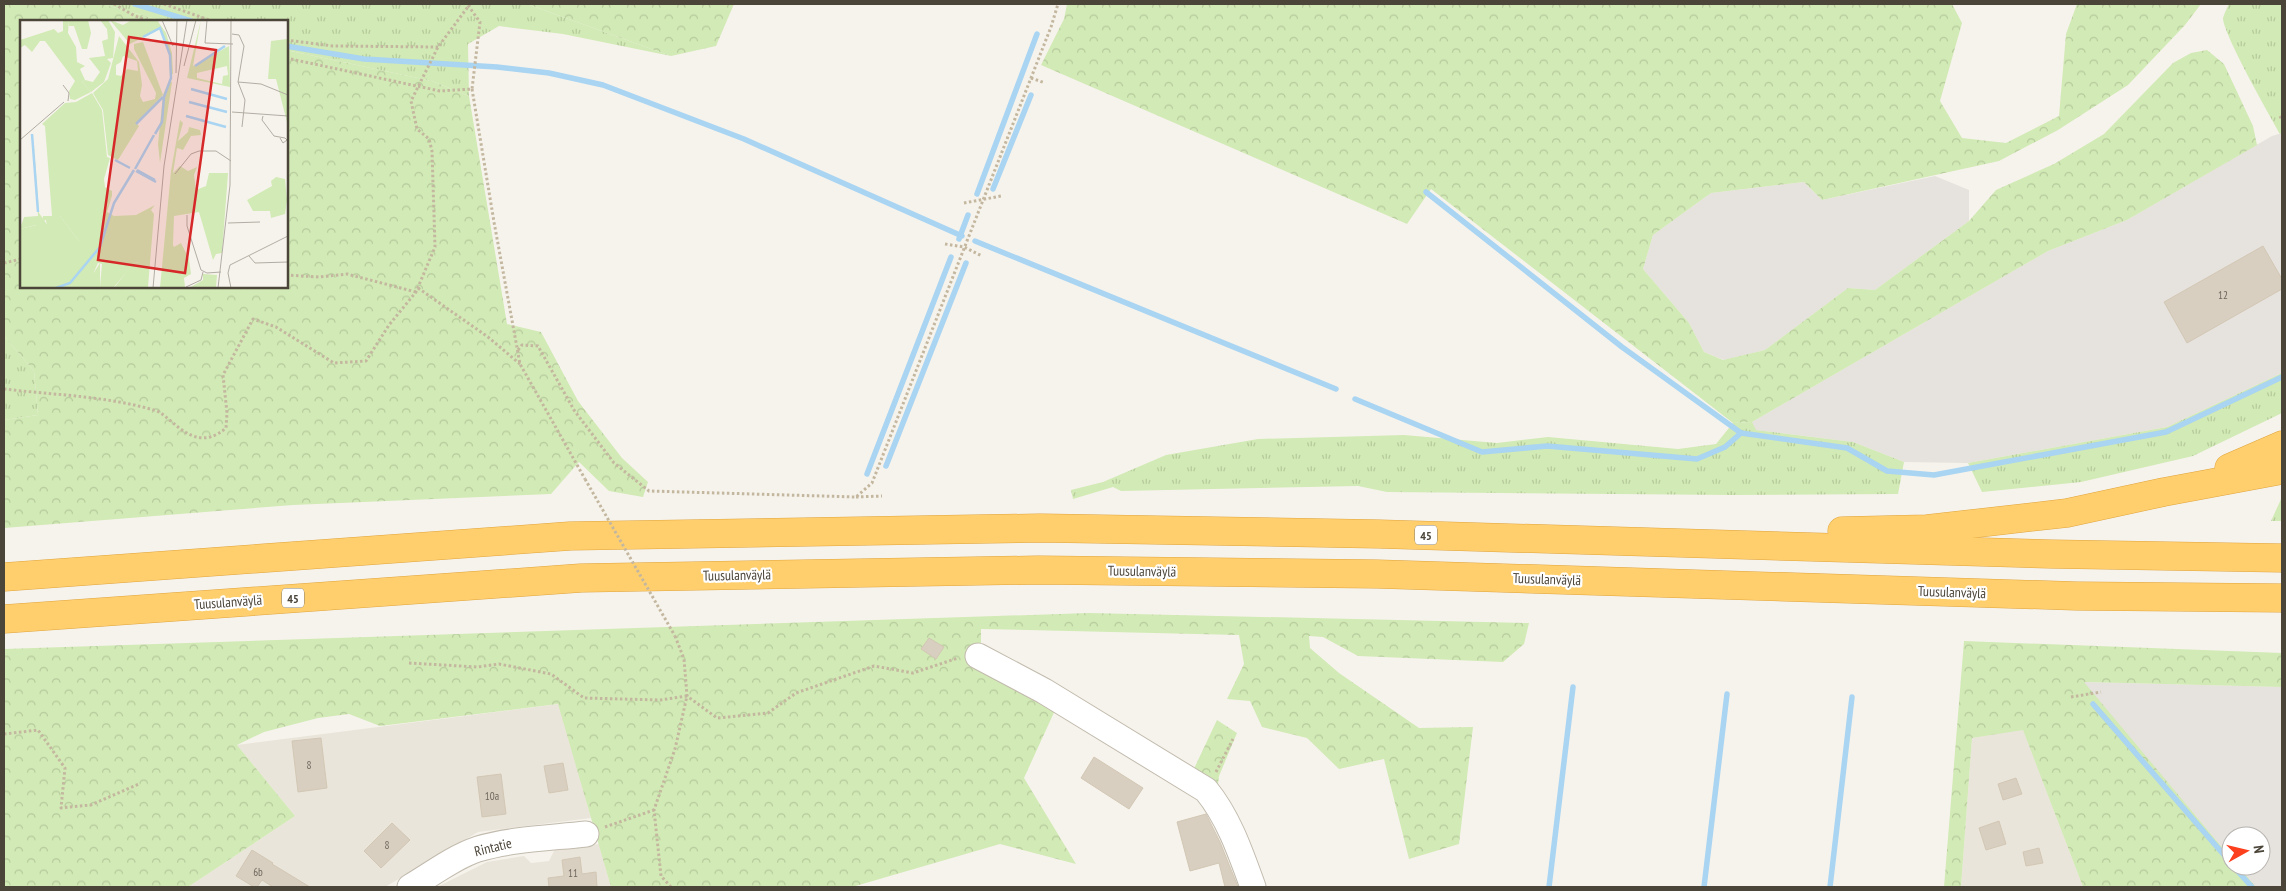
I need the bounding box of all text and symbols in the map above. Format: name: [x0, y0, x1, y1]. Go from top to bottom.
inset map: [20, 20, 288, 288]
house number: 12: [2218, 288, 2228, 302]
road number: 45: [1415, 526, 1437, 544]
street label: Tuusulanväylä: [1108, 561, 1176, 581]
street label: Tuusulanväylä: [703, 565, 771, 585]
street label: Tuusulanväylä: [1513, 569, 1581, 589]
street label: Tuusulanväylä: [1918, 582, 1986, 602]
road number: 45: [282, 588, 304, 608]
street label: Tuusulanväylä: [193, 591, 263, 613]
house number: 8: [307, 758, 312, 772]
house number: 10a: [485, 789, 499, 803]
north arrow: [2221, 826, 2271, 876]
street label: Rintatie: [472, 834, 514, 860]
house number: 8: [385, 838, 390, 852]
text: N: [2249, 844, 2268, 854]
house number: 6b: [253, 865, 263, 879]
house number: 11: [568, 866, 578, 880]

